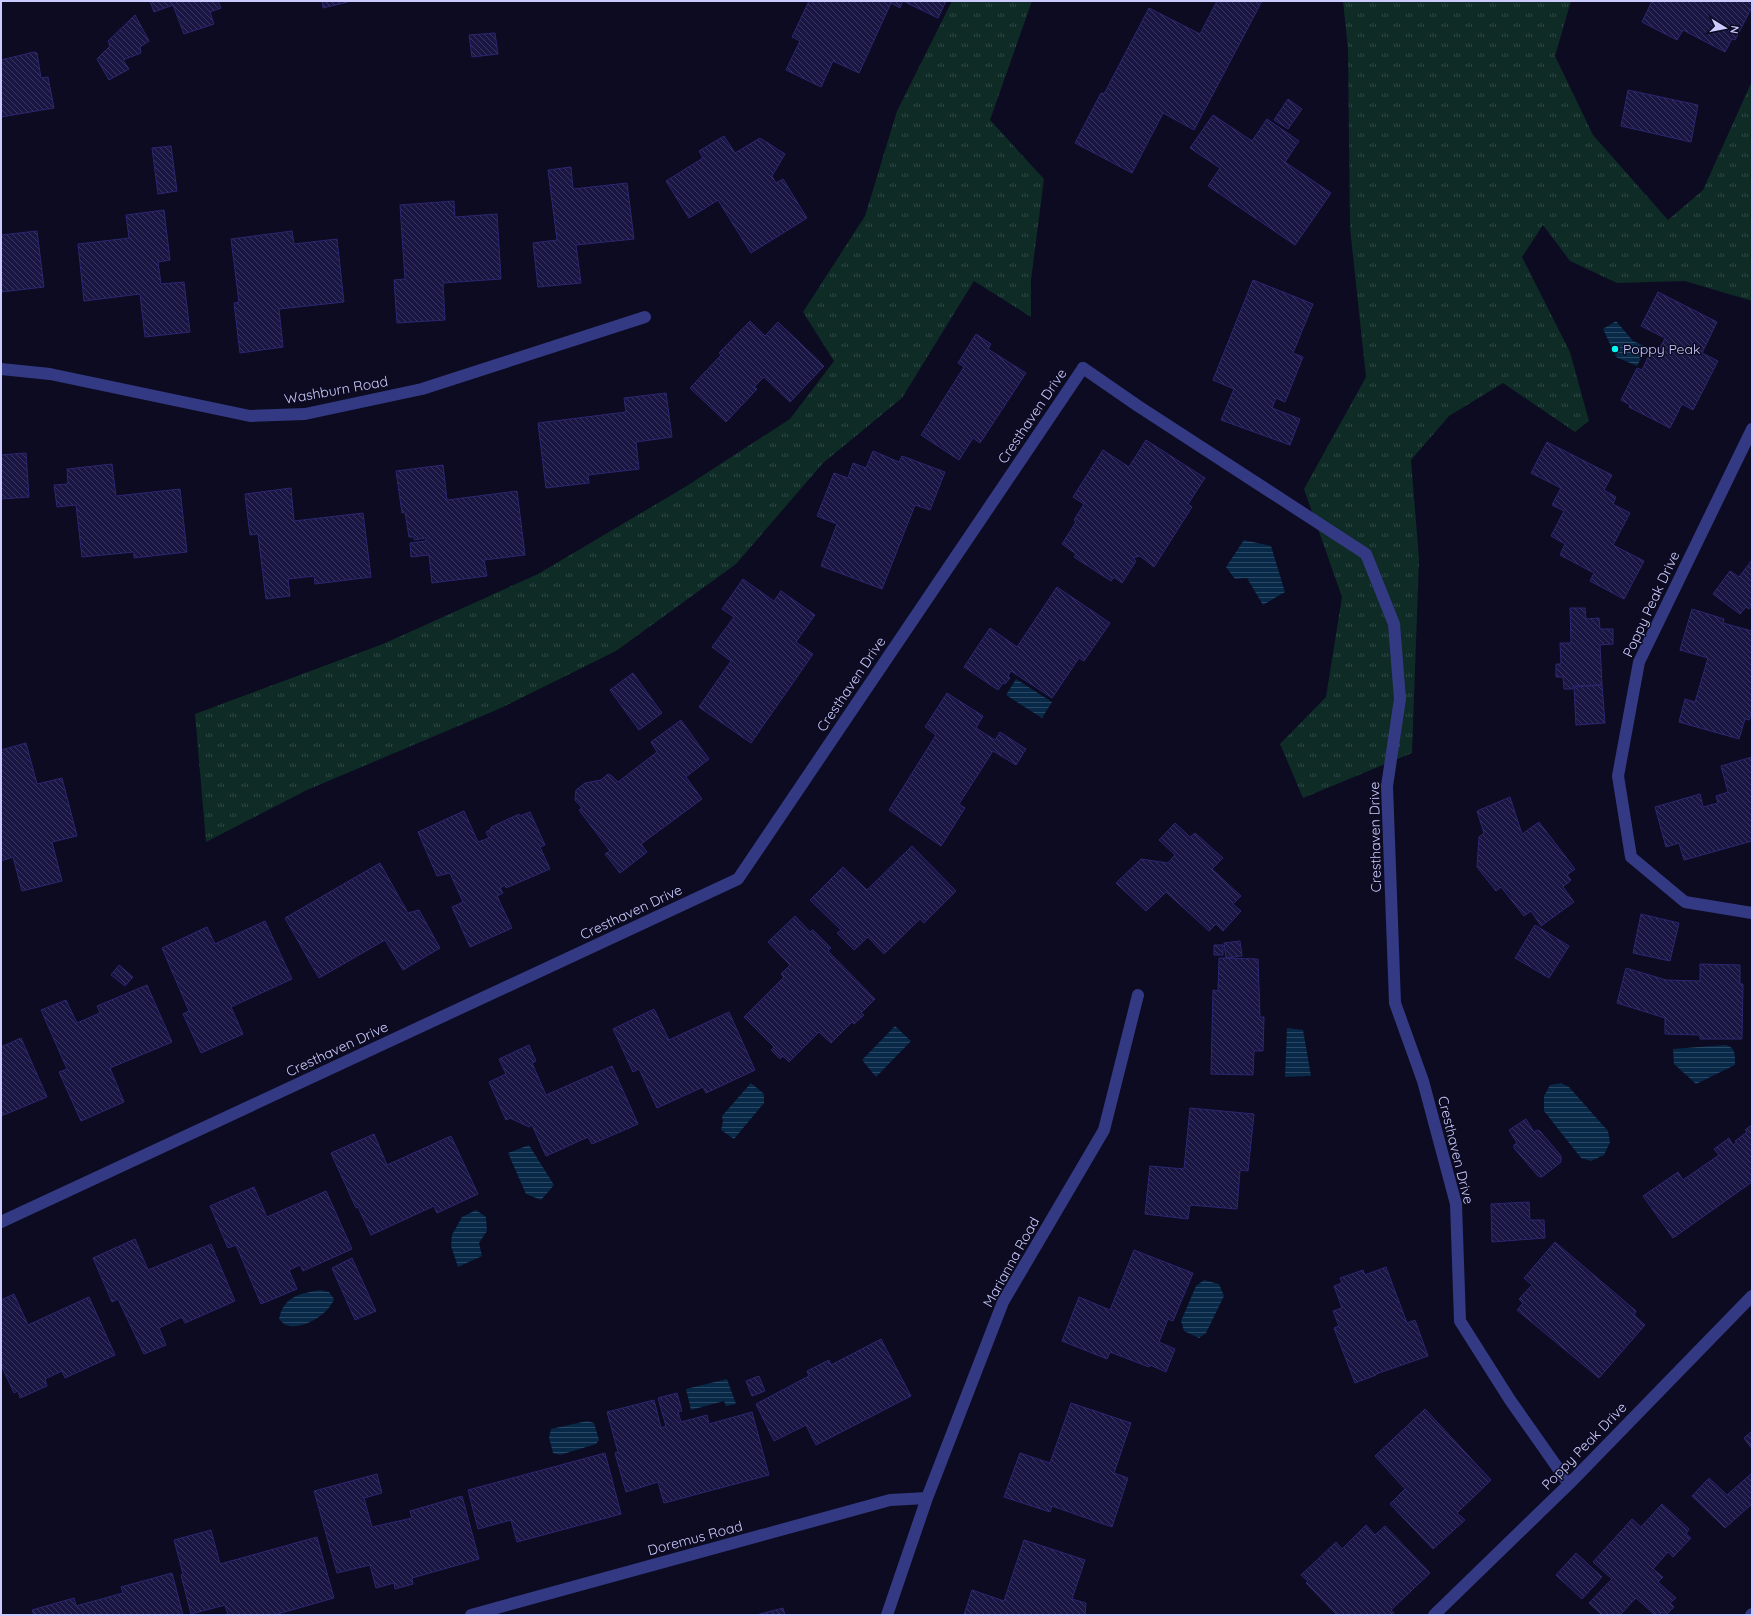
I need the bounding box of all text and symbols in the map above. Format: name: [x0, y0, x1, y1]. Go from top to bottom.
north arrow: [1705, 8, 1745, 48]
text: N: [1727, 25, 1742, 35]
place label: Poppy Peak: [1623, 340, 1701, 358]
marker: Poppy Peak: [1610, 344, 1620, 354]
street label: Cresthaven Drive: [994, 365, 1070, 467]
street label: Washburn Road: [283, 372, 389, 408]
street label: Poppy Peak Drive: [1619, 548, 1684, 660]
street label: Cresthaven Drive: [813, 633, 889, 735]
street label: Cresthaven Drive: [1365, 781, 1385, 892]
street label: Cresthaven Drive: [577, 880, 685, 944]
street label: Cresthaven Drive: [283, 1017, 391, 1081]
street label: Cresthaven Drive: [1434, 1094, 1478, 1206]
street label: Marianna Road: [979, 1214, 1043, 1310]
street label: Poppy Peak Drive: [1538, 1398, 1630, 1494]
street label: Doremus Road: [646, 1517, 744, 1559]

